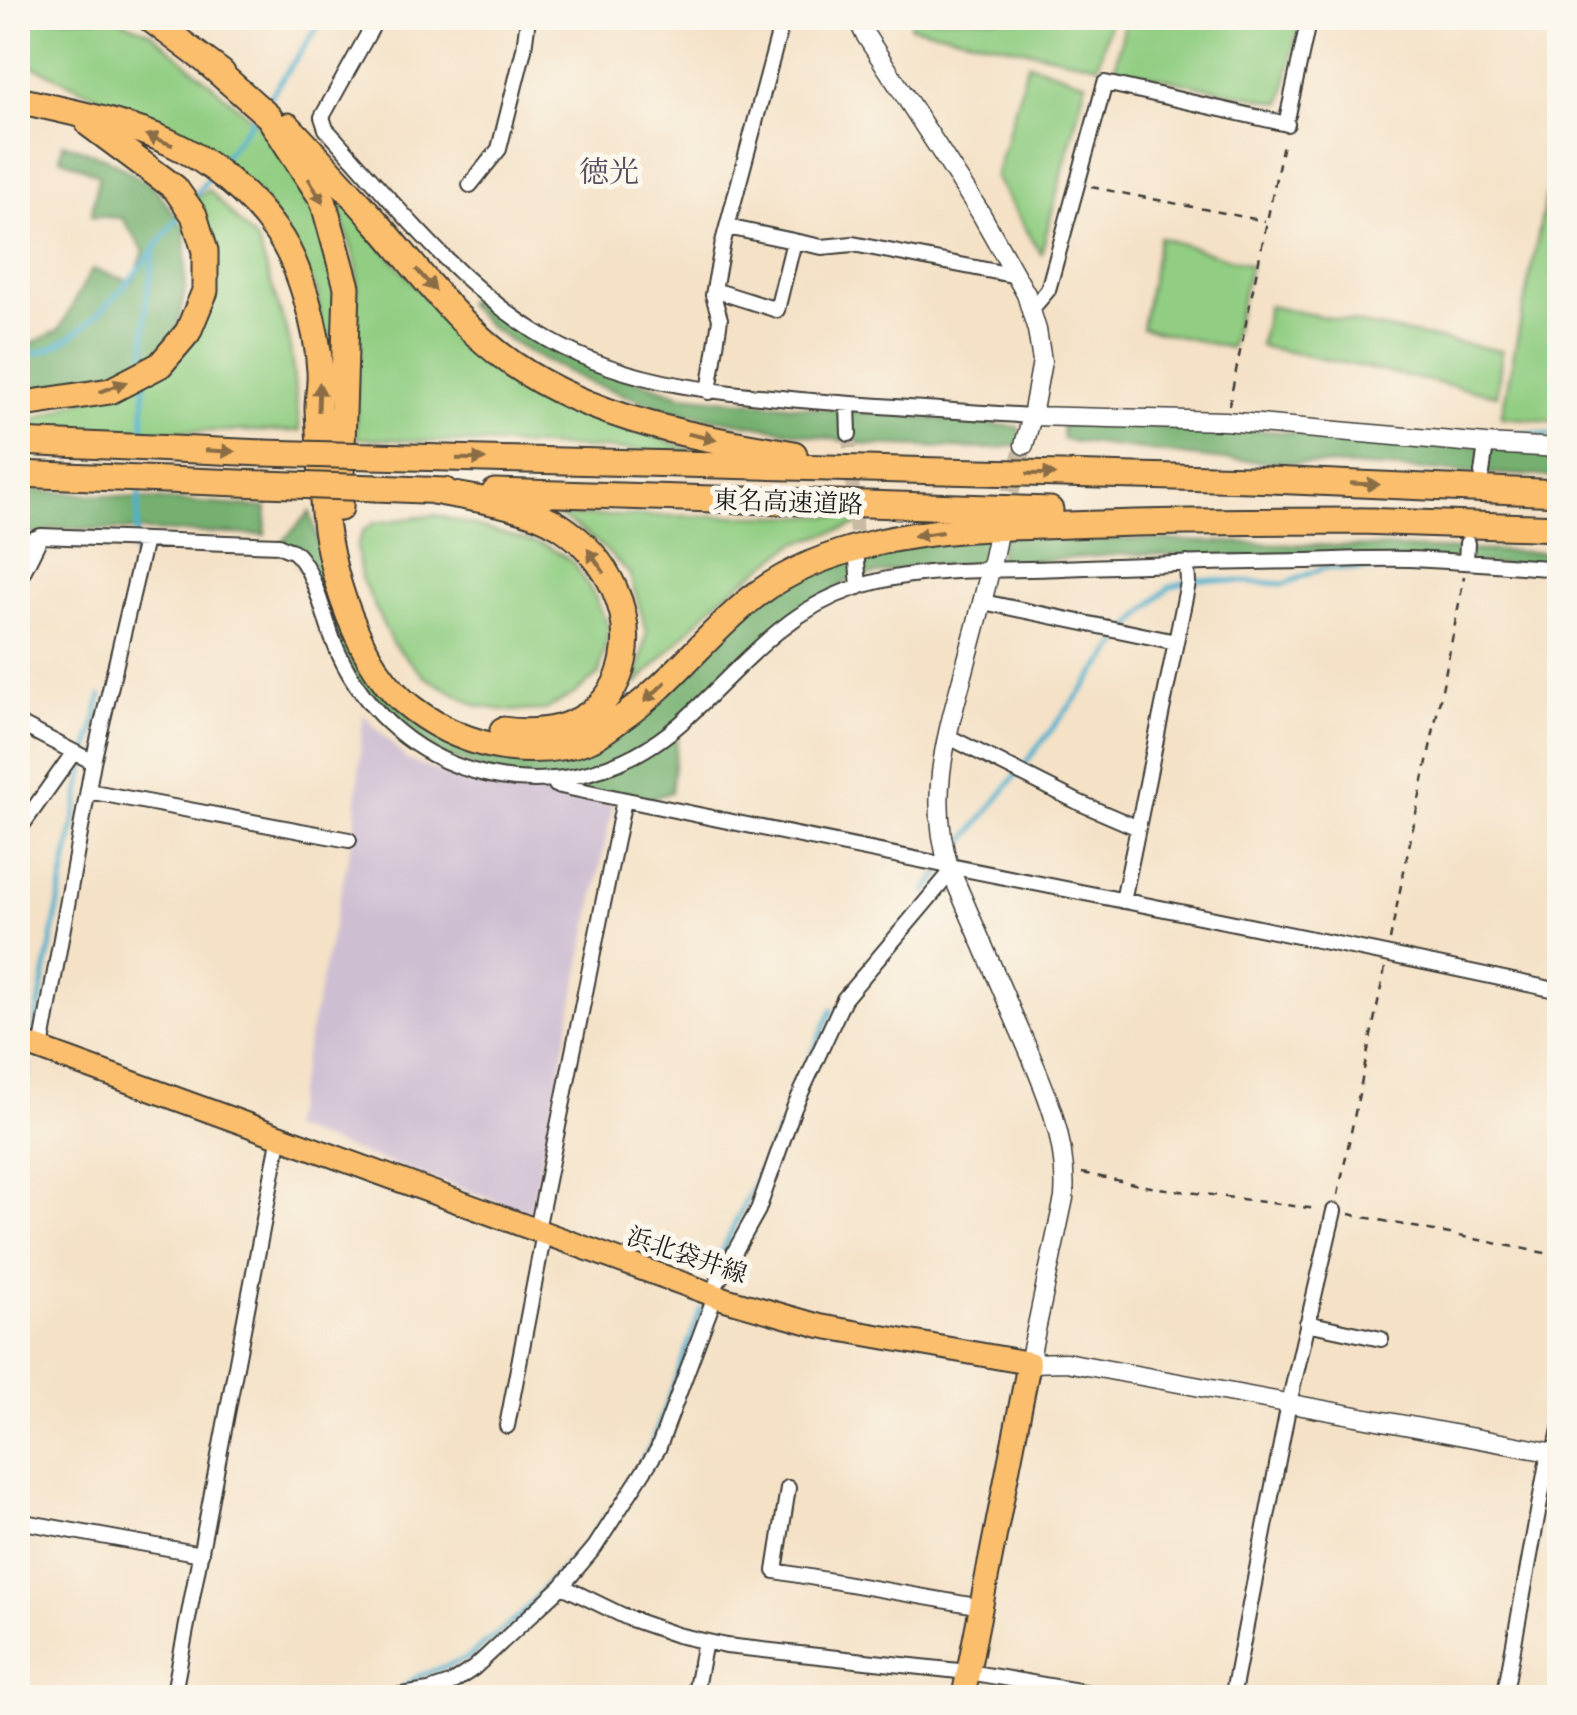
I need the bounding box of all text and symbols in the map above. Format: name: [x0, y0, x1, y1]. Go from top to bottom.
one-way arrow: [144, 131, 174, 147]
district label: 徳光: [579, 153, 639, 190]
one-way arrow: [307, 177, 324, 205]
one-way arrow: [414, 268, 437, 292]
one-way arrow: [98, 379, 128, 394]
one-way arrow: [312, 381, 328, 413]
one-way arrow: [687, 430, 718, 445]
one-way arrow: [204, 444, 236, 460]
one-way arrow: [455, 451, 487, 467]
one-way arrow: [1025, 466, 1057, 482]
one-way arrow: [1350, 476, 1382, 492]
street label: 東名高速道路: [712, 484, 864, 520]
one-way arrow: [912, 527, 944, 543]
one-way arrow: [587, 548, 606, 574]
one-way arrow: [643, 680, 667, 703]
street label: 浜北袋井線: [623, 1220, 751, 1290]

